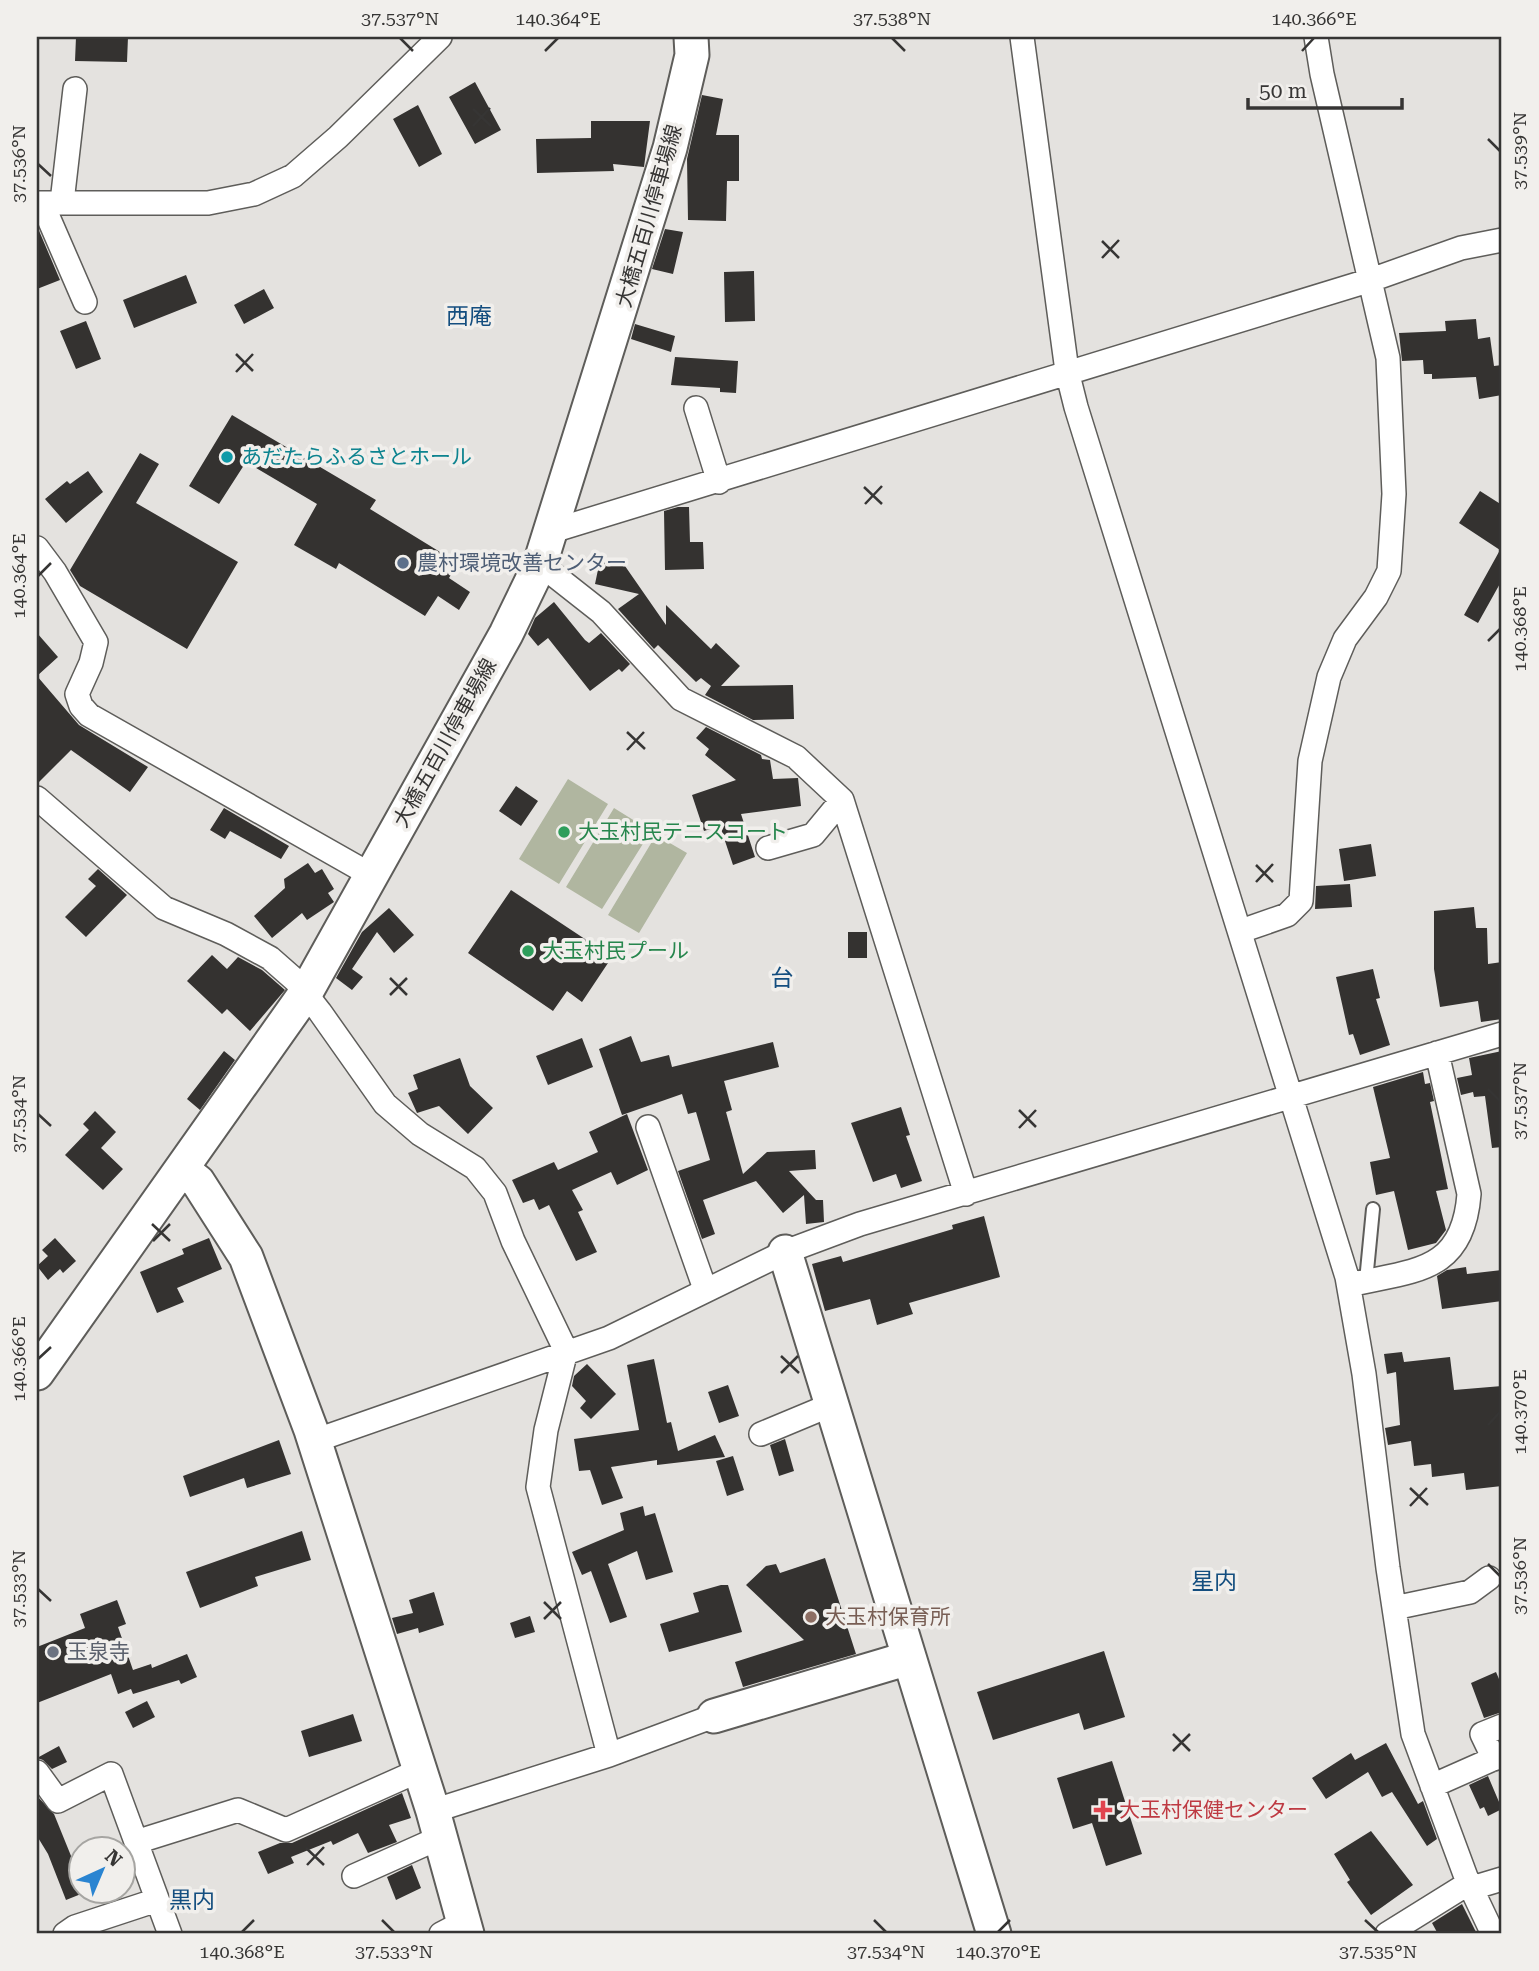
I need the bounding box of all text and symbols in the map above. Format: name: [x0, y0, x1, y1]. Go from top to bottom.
text: 37.537°N: [361, 8, 439, 29]
text: 140.364°E: [515, 8, 601, 29]
text: 37.538°N: [853, 8, 931, 29]
text: 140.366°E: [1271, 8, 1357, 29]
scale bar: [1248, 66, 1402, 110]
text: 50 m: [1259, 79, 1307, 103]
text: 37.539°N: [1509, 112, 1530, 190]
street label: 大橋五百川停車場線: [611, 122, 687, 310]
text: 37.536°N: [8, 125, 29, 203]
district label: 西庵: [446, 303, 492, 330]
place label: あだたらふるさとホール: [241, 445, 472, 469]
marker: あだたらふるさとホール: [219, 449, 235, 465]
text: 140.364°E: [8, 533, 29, 619]
place label: 農村環境改善センター: [417, 551, 627, 575]
marker: 農村環境改善センター: [395, 555, 411, 571]
text: 140.368°E: [1509, 586, 1530, 672]
street label: 大橋五百川停車場線: [389, 655, 501, 831]
place label: 大玉村民テニスコート: [578, 820, 788, 844]
marker: 大玉村民テニスコート: [556, 824, 572, 840]
place label: 大玉村民プール: [542, 939, 689, 963]
marker: 大玉村民プール: [520, 943, 536, 959]
district label: 台: [771, 965, 794, 992]
text: 37.537°N: [1509, 1062, 1530, 1140]
text: 37.534°N: [8, 1075, 29, 1153]
text: 140.366°E: [8, 1316, 29, 1402]
text: 140.370°E: [1509, 1369, 1530, 1455]
text: 37.536°N: [1509, 1537, 1530, 1615]
text: 37.533°N: [8, 1550, 29, 1628]
district label: 星内: [1191, 1568, 1237, 1595]
place label: 大玉村保育所: [825, 1605, 951, 1629]
marker: 大玉村保育所: [803, 1609, 819, 1625]
place label: 玉泉寺: [67, 1640, 130, 1664]
marker: 玉泉寺: [45, 1644, 61, 1660]
place label: 大玉村保健センター: [1119, 1798, 1308, 1822]
marker: 大玉村保健センター: [1093, 1800, 1113, 1820]
north arrow: [66, 1834, 136, 1904]
text: N: [100, 1845, 127, 1872]
district label: 黒内: [169, 1887, 215, 1914]
text: 140.368°E: [199, 1941, 285, 1962]
text: 37.533°N: [355, 1941, 433, 1962]
text: 37.534°N: [847, 1941, 925, 1962]
text: 140.370°E: [955, 1941, 1041, 1962]
text: 37.535°N: [1339, 1941, 1417, 1962]

